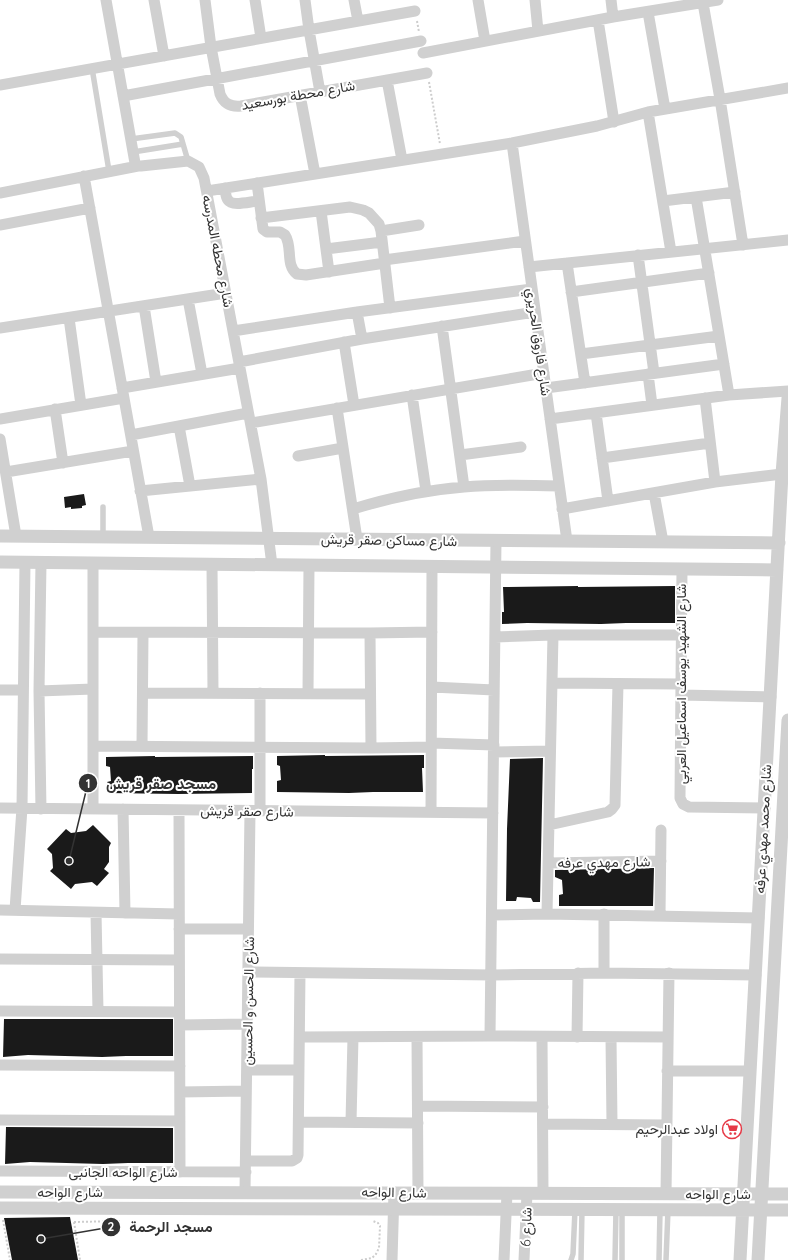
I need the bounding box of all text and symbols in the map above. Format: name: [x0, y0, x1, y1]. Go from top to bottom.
street label: شارع محطة بورسعيد: [240, 76, 357, 116]
street label: شارع محطه المدرسه: [196, 193, 238, 309]
street label: شارع فاروق الحريري: [520, 287, 555, 398]
street label: شارع مساكن صقر قريش: [321, 530, 457, 552]
street label: شارع الشهيد يوسف اسماعيل العربي: [672, 584, 693, 784]
street label: شارع محمد مهدي عرفه: [751, 764, 778, 894]
callout: مسجد صقر قريش: [78, 770, 224, 797]
text: مسجد صقر قريش: [106, 774, 216, 793]
text: 1: [86, 776, 90, 791]
street label: شارع صقر قريش: [200, 801, 294, 823]
street label: شارع مهدي عرفه: [557, 852, 651, 875]
street label: شارع الحسن و الحسين: [238, 936, 260, 1066]
supermarket icon: اولاد عبدالرحيم: [721, 1118, 743, 1140]
place label: اولاد عبدالرحيم: [636, 1120, 718, 1138]
street label: شارع الواحه الجانبى: [69, 1163, 177, 1183]
street label: شارع الواحه: [361, 1182, 427, 1204]
street label: شارع الواحه: [37, 1183, 103, 1203]
street label: شارع الواحه: [685, 1185, 751, 1205]
street label: شارع 6: [516, 1207, 538, 1247]
callout: مسجد الرحمة: [101, 1213, 221, 1240]
text: مسجد الرحمة: [129, 1217, 213, 1236]
text: 2: [108, 1219, 115, 1234]

